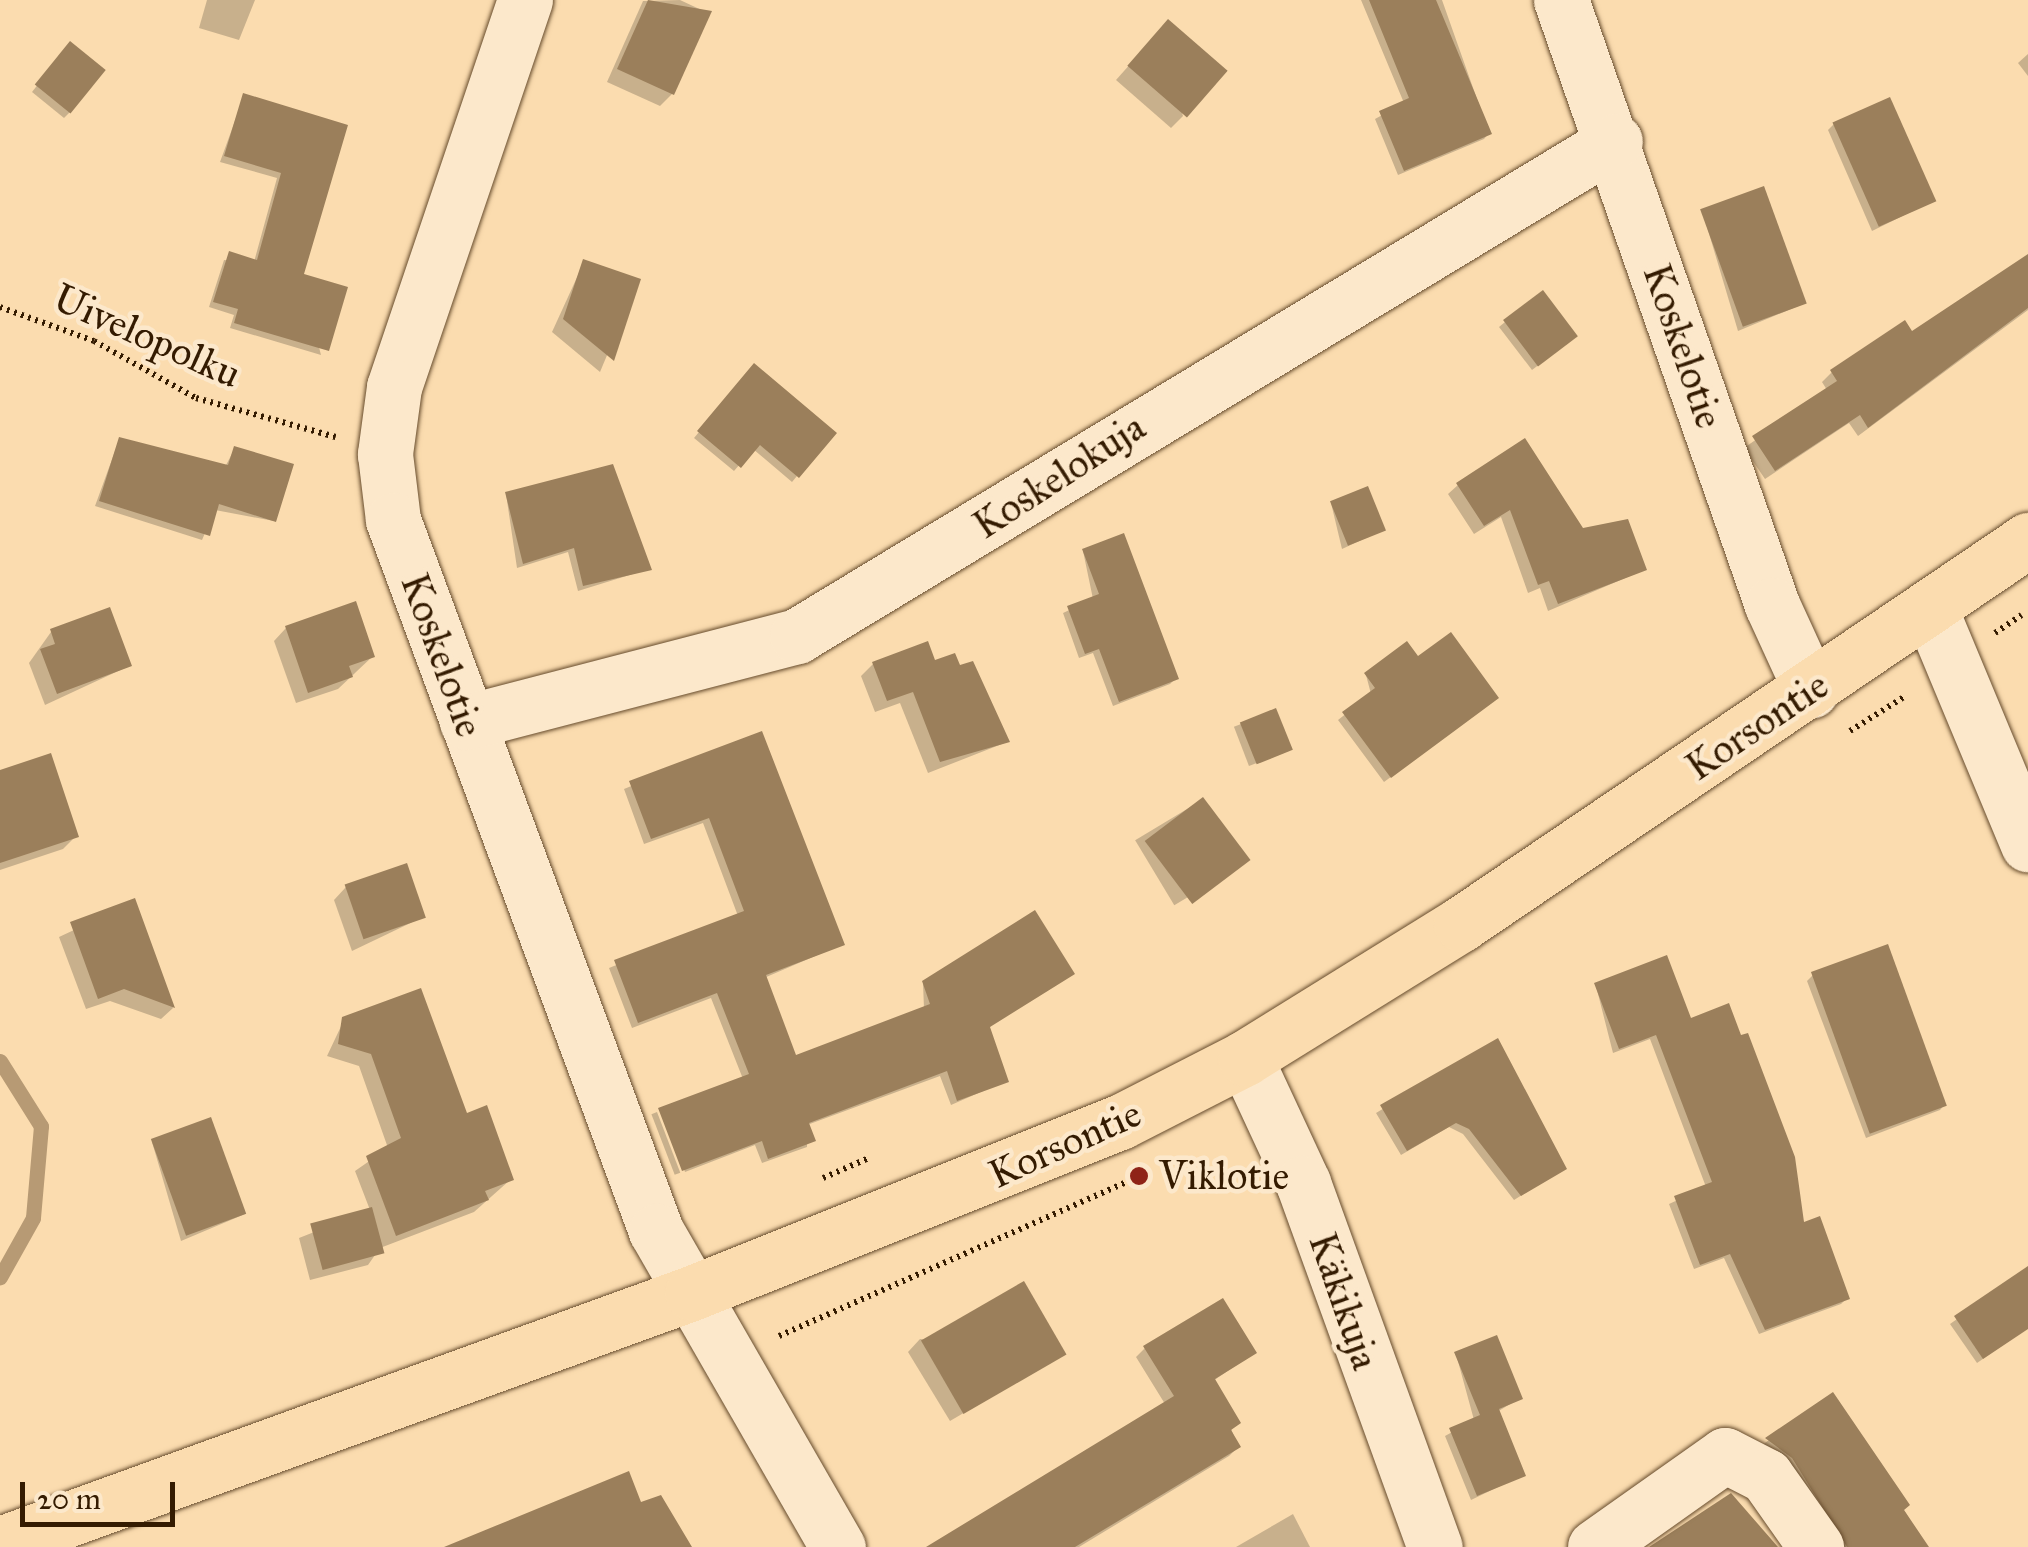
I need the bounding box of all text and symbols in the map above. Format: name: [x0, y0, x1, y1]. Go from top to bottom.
street label: Koskelotie: [1633, 258, 1733, 434]
street label: Uivelopolku: [46, 273, 248, 399]
street label: Koskelokuja: [964, 403, 1154, 549]
street label: Koskelotie: [390, 567, 494, 743]
street label: Korsontie: [1677, 661, 1837, 791]
street label: Korsontie: [982, 1089, 1148, 1199]
place label: Viklotie: [1159, 1152, 1289, 1200]
marker: Viklotie: [1128, 1165, 1150, 1187]
street label: Käkikuja: [1298, 1226, 1390, 1376]
scale bar: [25, 1462, 180, 1524]
text: 20 m: [37, 1481, 101, 1517]

